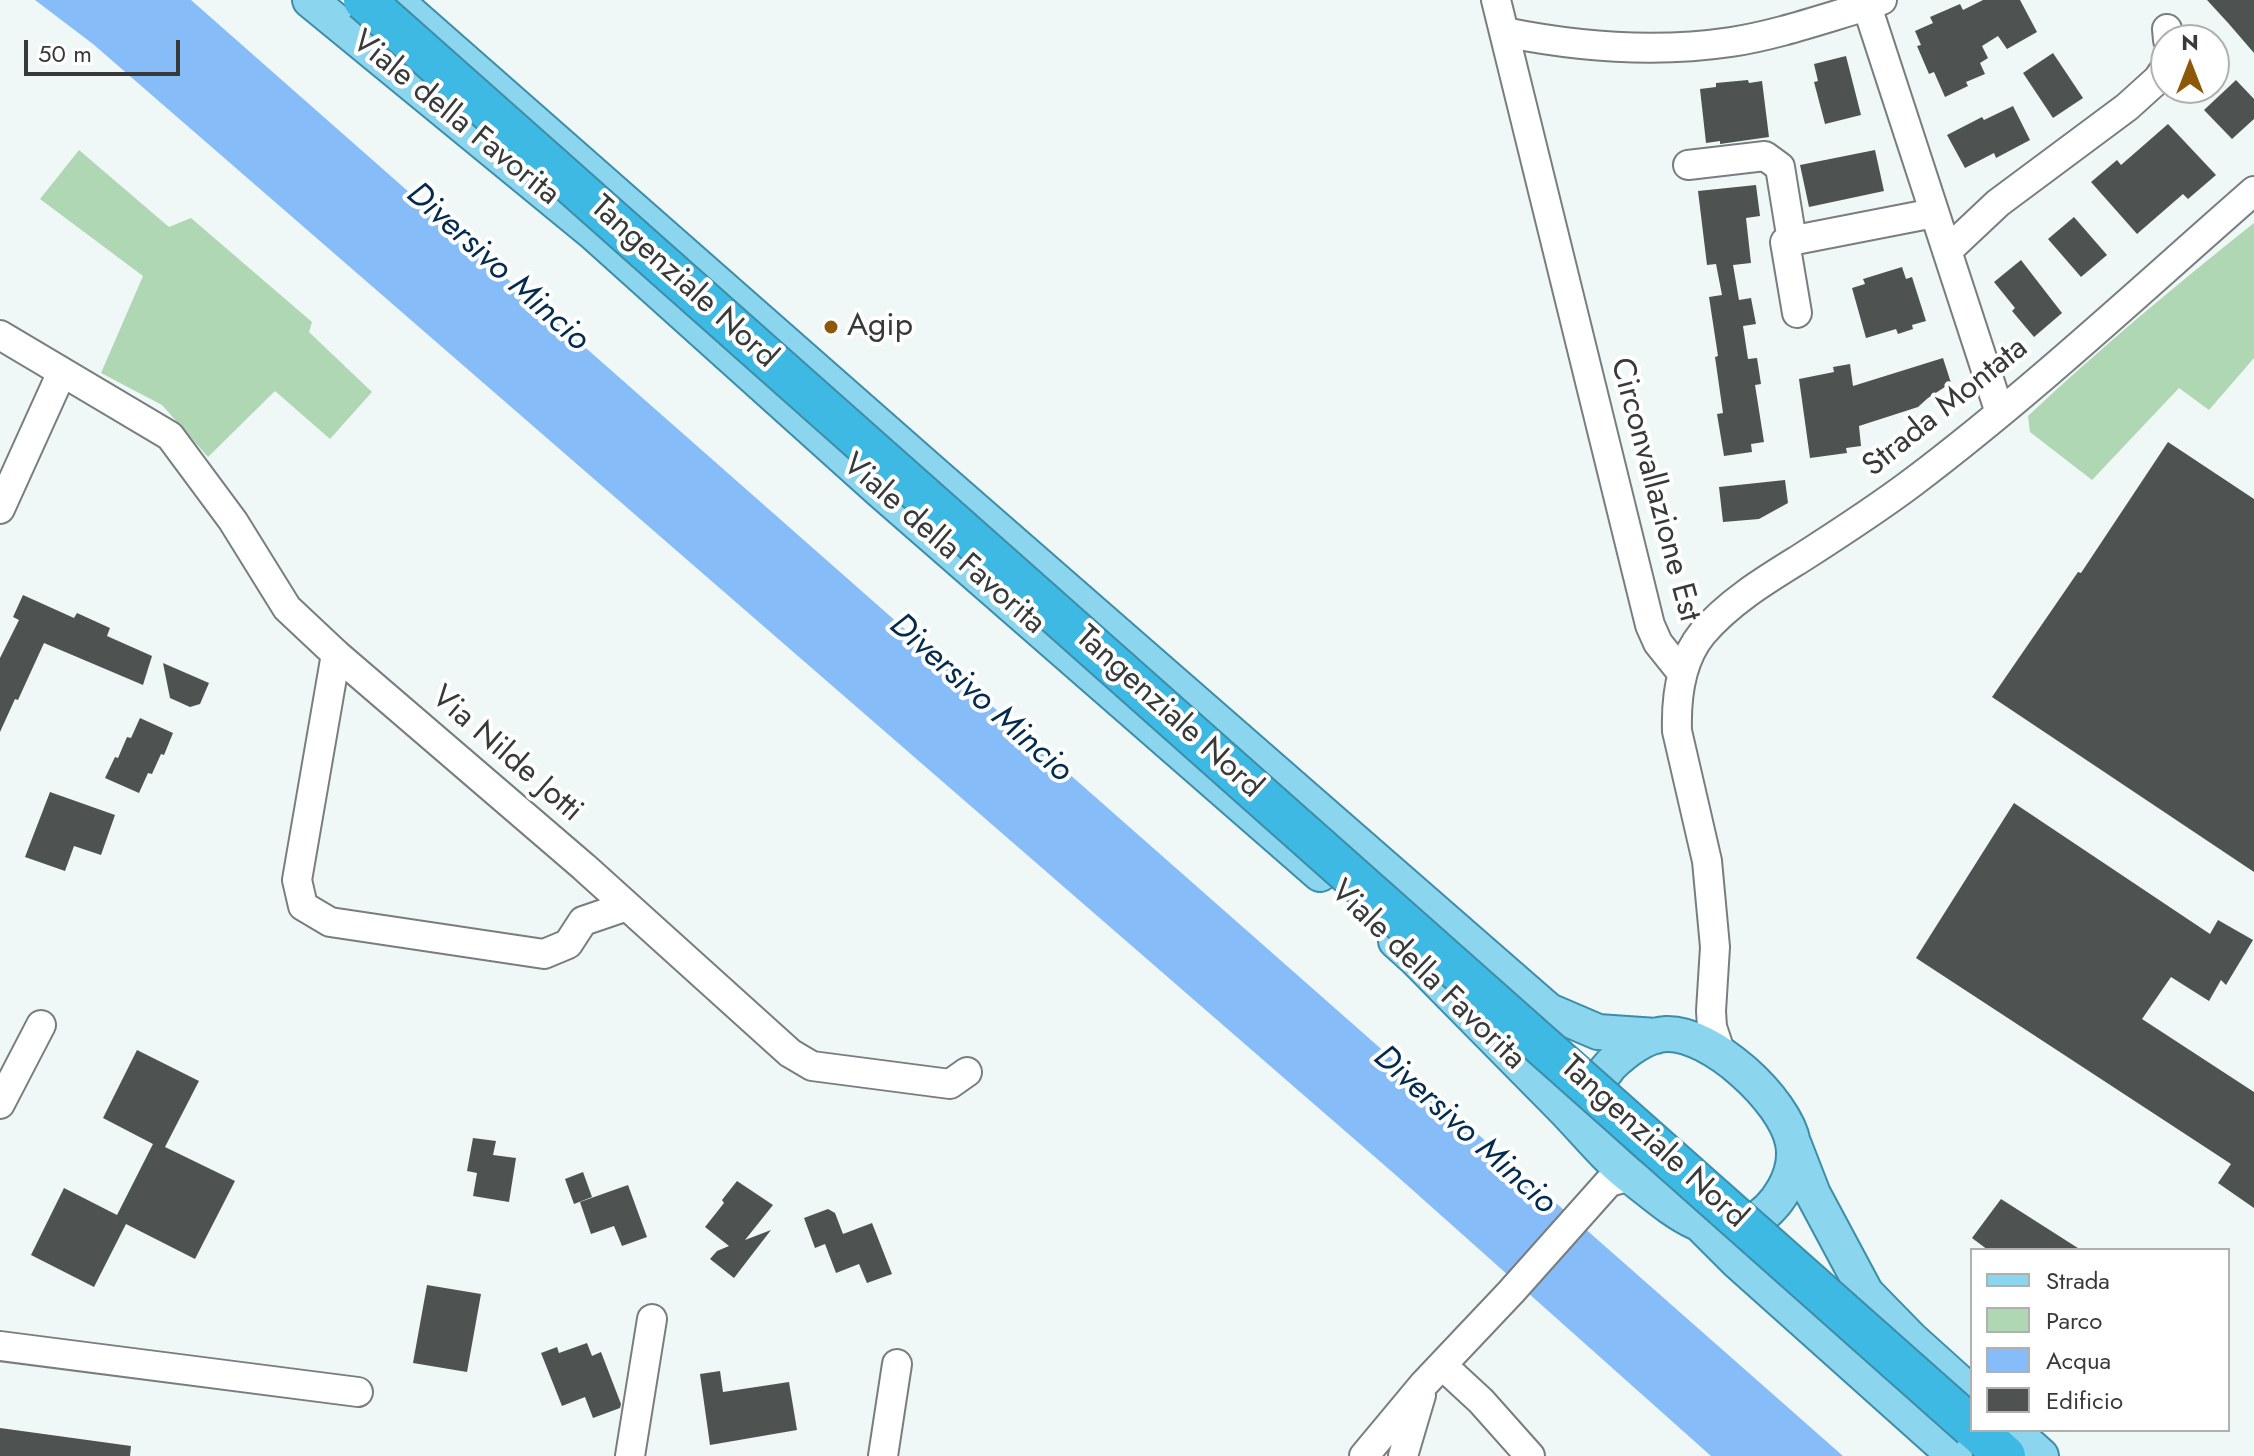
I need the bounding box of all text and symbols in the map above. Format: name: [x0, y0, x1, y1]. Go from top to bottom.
street label: Viale della Favorita: [343, 23, 567, 215]
scale bar: [28, 24, 184, 74]
north arrow: [2150, 24, 2230, 104]
text: N: [2181, 26, 2199, 58]
text: 50 m: [38, 36, 92, 71]
water label: Diversivo Mincio: [397, 175, 597, 361]
street label: Tangenziale Nord: [581, 189, 785, 377]
place label: Agip: [847, 308, 913, 346]
marker: Agip: [822, 318, 840, 336]
street label: Strada Montata: [1856, 330, 2036, 486]
street label: Circonvallazione Est: [1600, 354, 1708, 626]
street label: Viale della Favorita: [834, 446, 1052, 644]
water label: Diversivo Mincio: [880, 606, 1080, 792]
street label: Tangenziale Nord: [1066, 619, 1270, 807]
street label: Via Nilde Jotti: [422, 679, 590, 831]
street label: Viale della Favorita: [1321, 873, 1533, 1079]
water label: Diversivo Mincio: [1364, 1038, 1564, 1224]
street label: Tangenziale Nord: [1551, 1049, 1755, 1237]
legend: [1970, 1248, 2230, 1432]
text: Strada: [2046, 1263, 2110, 1298]
text: Parco: [2046, 1303, 2102, 1338]
text: Acqua: [2046, 1343, 2111, 1378]
text: Edificio: [2046, 1383, 2123, 1418]

